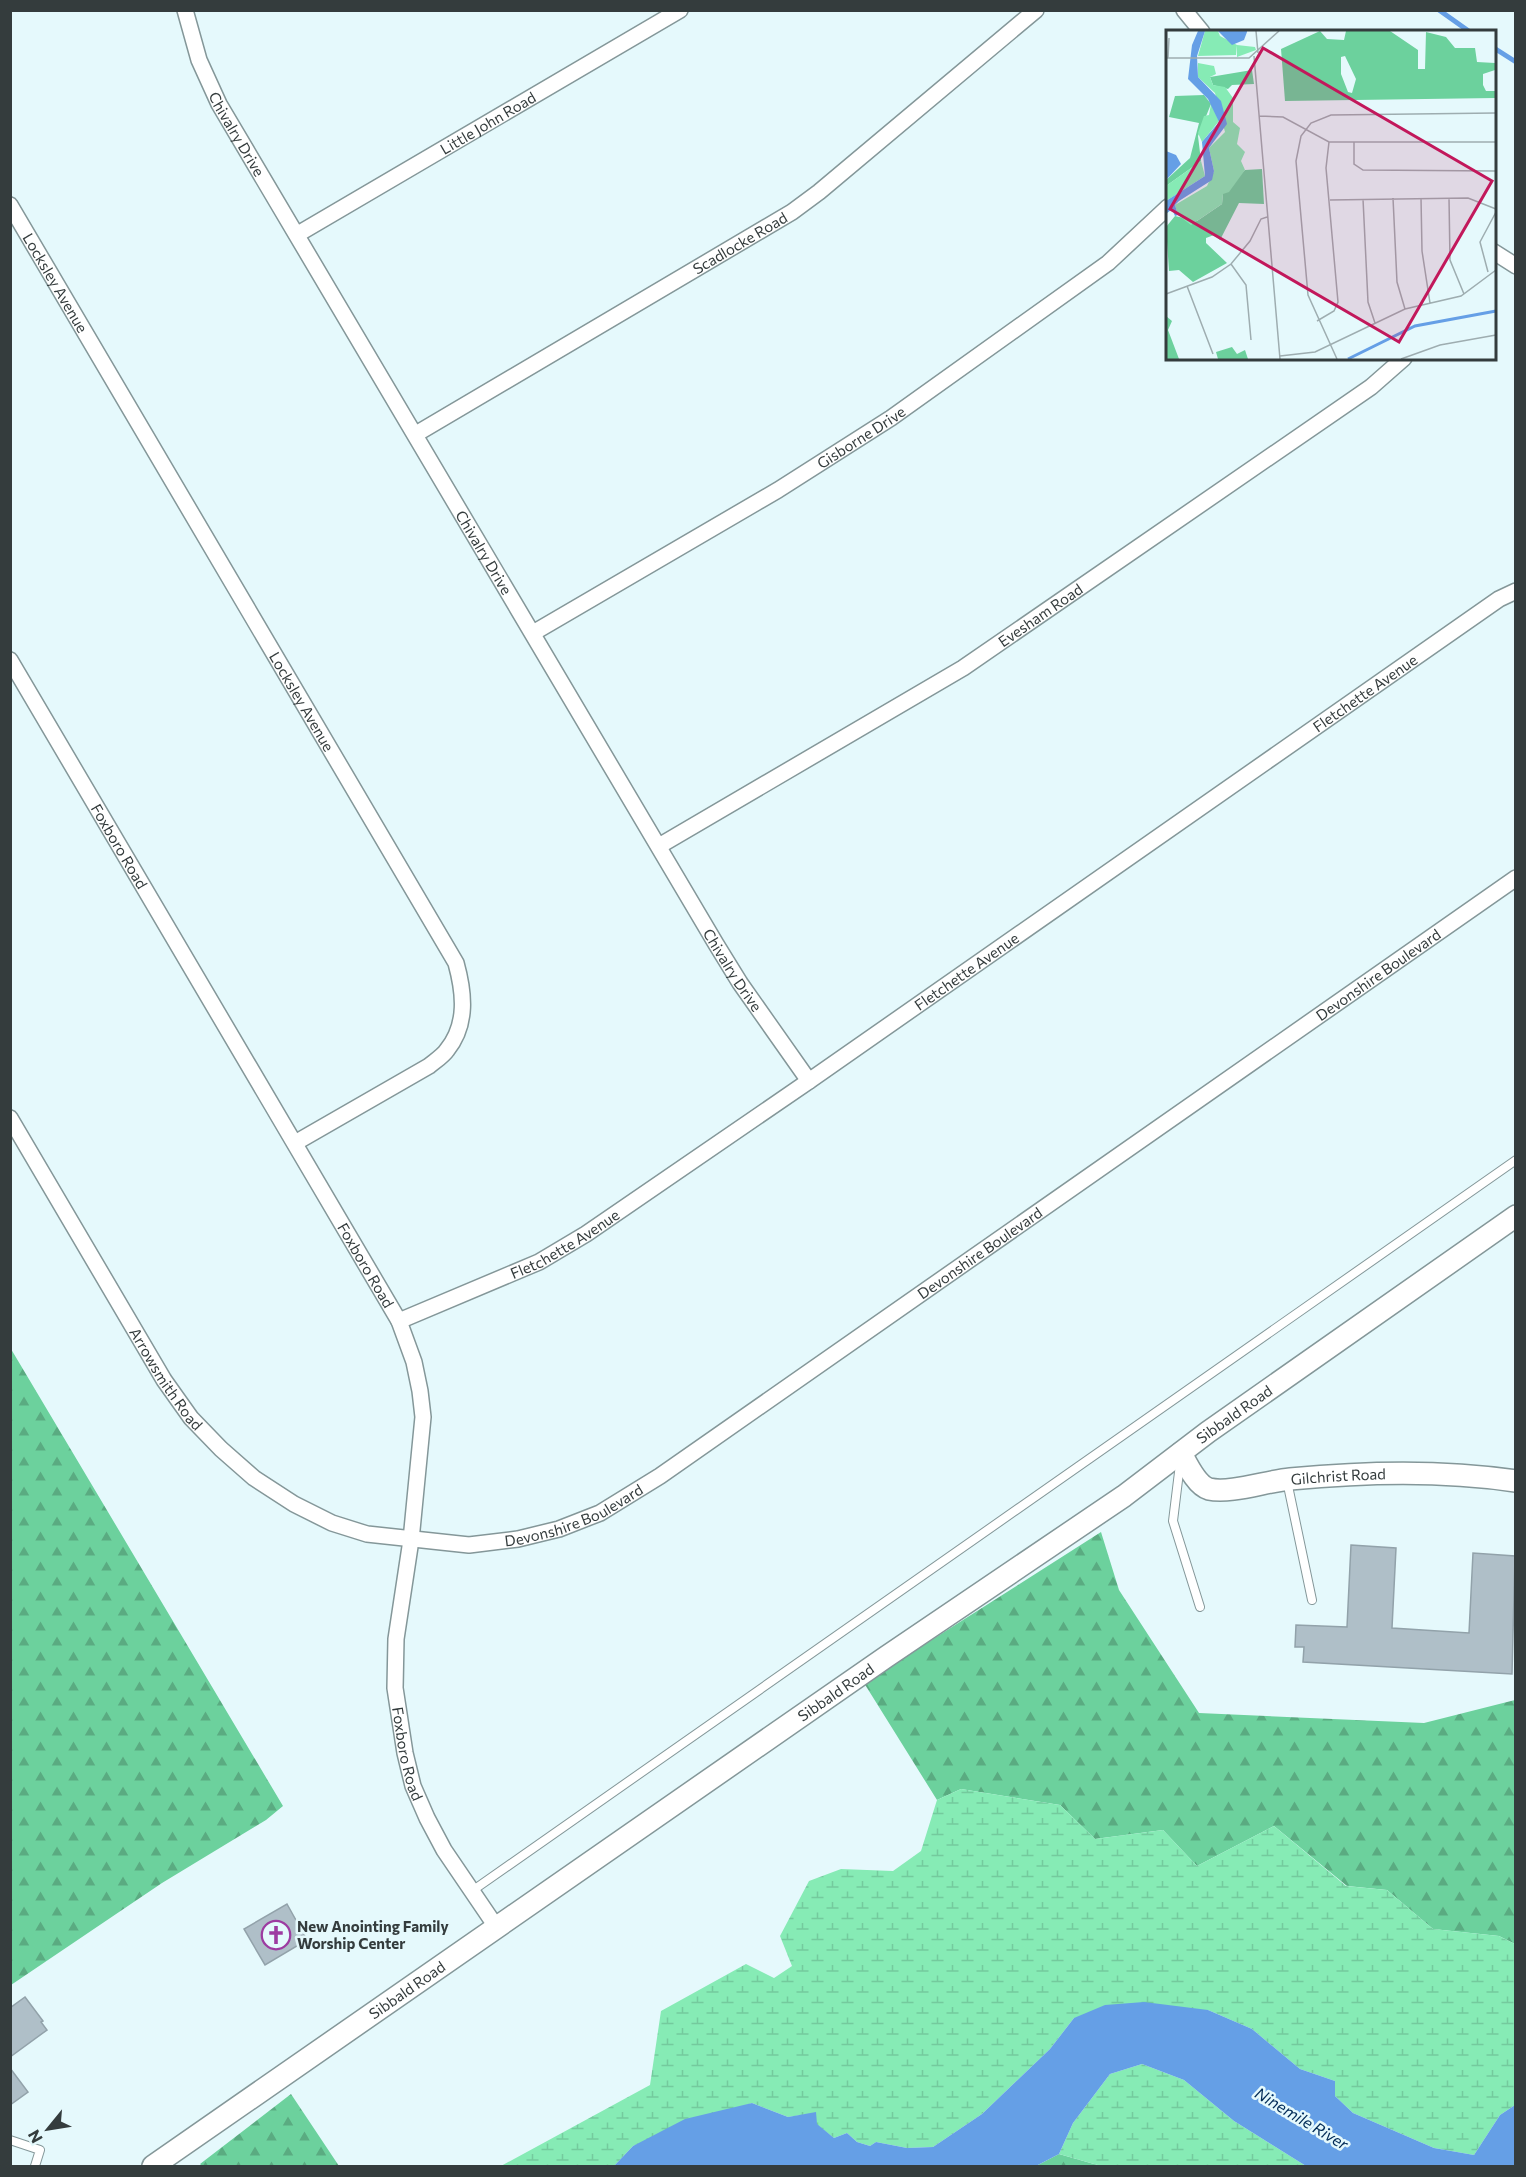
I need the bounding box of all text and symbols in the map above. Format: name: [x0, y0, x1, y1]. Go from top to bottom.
inset map: [1166, 30, 1496, 360]
street label: Little John Road: [437, 88, 539, 158]
street label: Chivalry Drive: [206, 89, 269, 179]
street label: Scadlocke Road: [689, 208, 790, 278]
street label: Locksley Avenue: [19, 230, 92, 336]
street label: Gisborne Drive: [813, 402, 908, 472]
street label: Chivalry Drive: [452, 507, 516, 598]
street label: Evesham Road: [995, 580, 1086, 650]
street label: Locksley Avenue: [266, 649, 338, 754]
street label: Fletchette Avenue: [1309, 650, 1420, 735]
street label: Foxboro Road: [88, 800, 151, 892]
street label: Chivalry Drive: [700, 925, 766, 1015]
street label: Devonshire Boulevard: [1312, 925, 1444, 1024]
street label: Fletchette Avenue: [911, 928, 1022, 1014]
street label: Devonshire Boulevard: [914, 1203, 1045, 1302]
street label: Fletchette Avenue: [507, 1205, 622, 1282]
street label: Foxboro Road: [334, 1219, 398, 1311]
street label: Arrowsmith Road: [126, 1324, 207, 1434]
street label: Sibbald Road: [1192, 1381, 1275, 1447]
street label: Gilchrist Road: [1290, 1464, 1386, 1488]
street label: Devonshire Boulevard: [504, 1480, 646, 1550]
street label: Sibbald Road: [794, 1659, 877, 1725]
street label: Foxboro Road: [389, 1706, 427, 1803]
place label: New Anointing Family Worship Center: [297, 1917, 449, 1952]
church icon: New Anointing Family Worship Center: [260, 1919, 292, 1951]
street label: Sibbald Road: [365, 1957, 448, 2022]
water label: Ninemile River: [1252, 2083, 1352, 2154]
north arrow: [18, 2099, 78, 2159]
text: N: [23, 2127, 46, 2147]

